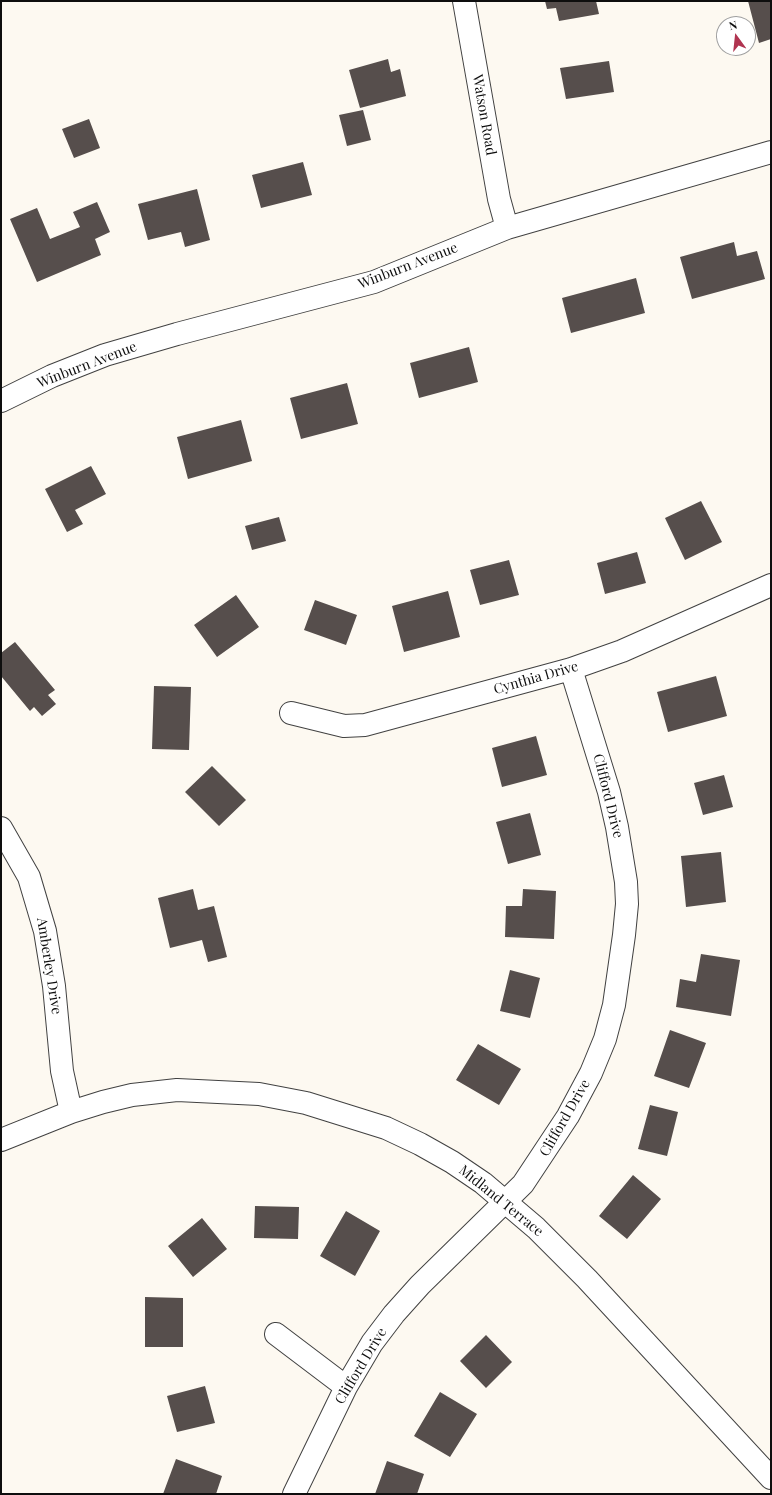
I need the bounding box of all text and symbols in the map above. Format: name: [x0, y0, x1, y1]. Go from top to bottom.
north arrow: [716, 16, 756, 56]
text: N: [727, 17, 739, 33]
street label: Watson Road: [469, 73, 499, 157]
street label: Winburn Avenue: [356, 239, 460, 293]
street label: Winburn Avenue: [35, 338, 139, 392]
street label: Cynthia Drive: [492, 658, 580, 698]
street label: Clifford Drive: [589, 752, 627, 840]
street label: Amberley Drive: [33, 916, 65, 1016]
street label: Clifford Drive: [536, 1076, 594, 1160]
street label: Midland Terrace: [455, 1162, 547, 1240]
street label: Clifford Drive: [332, 1325, 390, 1407]

